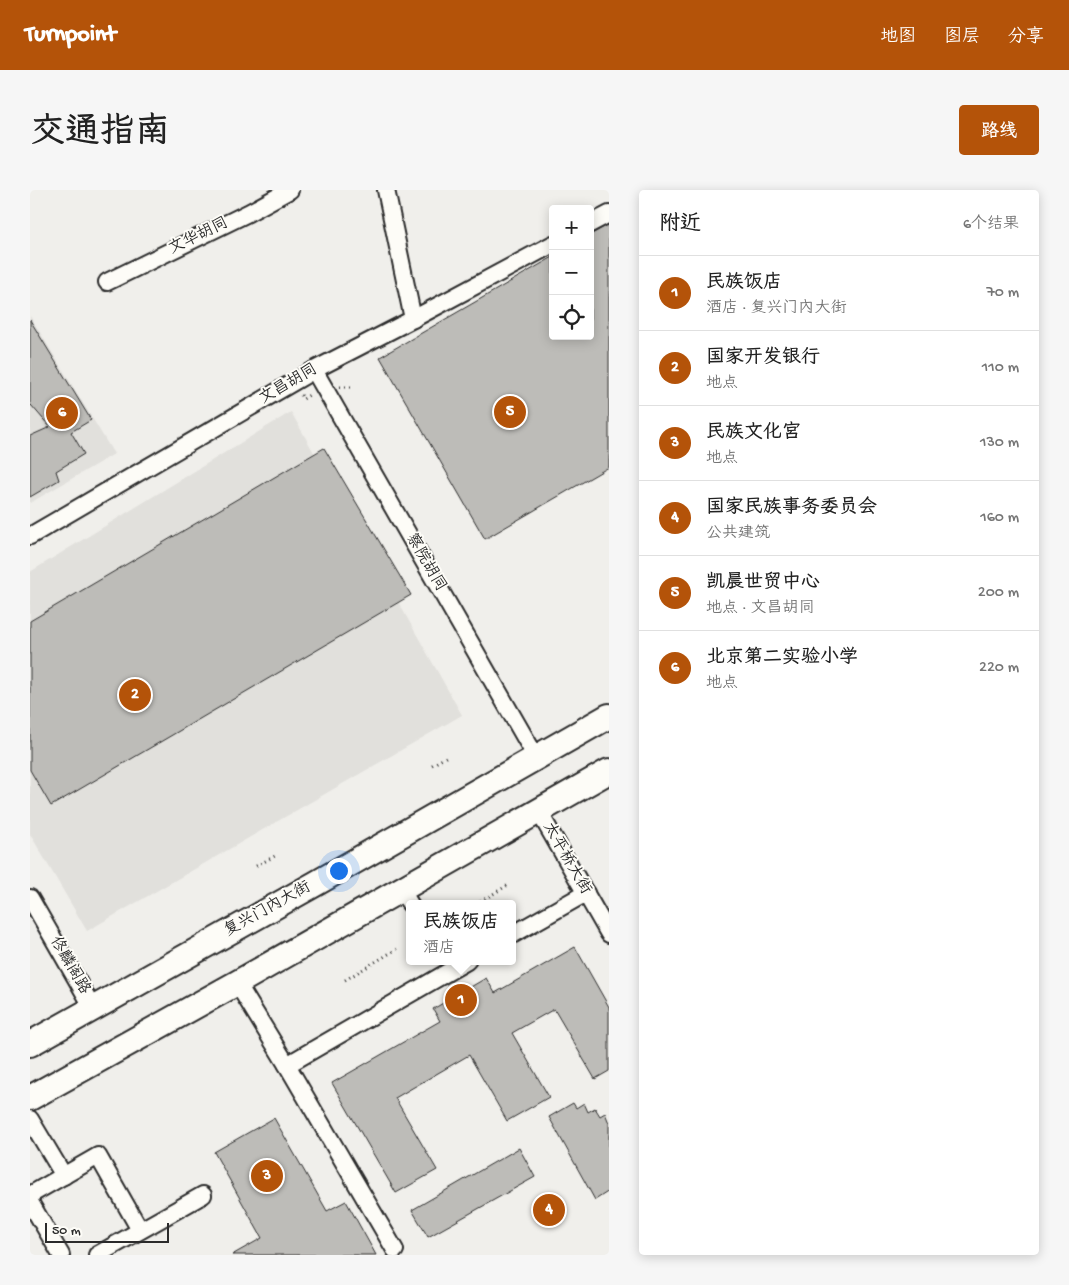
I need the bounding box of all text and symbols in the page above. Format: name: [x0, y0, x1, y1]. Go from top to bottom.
text: Turnpoint: [25, 21, 116, 50]
text: 地图: [880, 27, 916, 48]
text: 图层: [944, 27, 980, 48]
text: 分享: [1008, 27, 1044, 48]
button: 路线: [959, 105, 1039, 155]
text: 交通指南: [30, 114, 170, 155]
map controls: [549, 205, 594, 340]
button: +: [549, 205, 594, 250]
text: 附近: [659, 213, 701, 238]
street label: 文华胡同: [166, 214, 232, 260]
text: 6个结果: [963, 216, 1019, 235]
button: −: [549, 250, 594, 295]
text: 民族饭店: [706, 272, 782, 295]
text: 1: [672, 284, 678, 303]
text: 70 m: [986, 284, 1019, 303]
button: locate: [549, 295, 594, 340]
text: 酒店 · 复兴门内大街: [706, 300, 847, 319]
text: 国家开发银行: [706, 347, 820, 370]
text: 2: [671, 359, 679, 378]
text: 110 m: [982, 359, 1019, 378]
street label: 文昌胡同: [256, 360, 321, 409]
text: 地点: [706, 375, 738, 394]
pin: 5: [494, 393, 526, 431]
pin: 6: [46, 394, 78, 432]
text: 民族文化宫: [706, 422, 801, 445]
text: 3: [671, 434, 679, 453]
text: 130 m: [980, 434, 1019, 453]
text: 地点: [706, 450, 738, 469]
text: 国家民族事务委员会: [706, 497, 877, 520]
text: 4: [671, 509, 679, 528]
text: 160 m: [980, 509, 1019, 528]
text: 公共建筑: [706, 525, 770, 544]
street label: 察院胡同: [401, 530, 450, 595]
text: 凯晨世贸中心: [706, 572, 820, 595]
text: 5: [671, 584, 679, 603]
text: 200 m: [978, 584, 1019, 603]
text: 地点 · 文昌胡同: [706, 600, 815, 619]
text: 北京第二实验小学: [706, 647, 858, 670]
text: 6: [671, 659, 679, 678]
text: 220 m: [979, 659, 1019, 678]
text: 地点: [706, 675, 738, 694]
pin: 2: [119, 676, 151, 714]
street label: 太平桥大街: [538, 819, 595, 898]
your location: [326, 858, 352, 884]
street label: 复兴门内大街: [220, 877, 315, 942]
popup: [406, 900, 516, 965]
text: 民族饭店: [423, 912, 499, 935]
street label: 佟麟阁路: [45, 933, 95, 998]
text: 酒店: [423, 940, 455, 959]
pin: 1: [445, 981, 477, 1019]
pin: 3: [251, 1157, 283, 1195]
pin: 4: [533, 1191, 565, 1229]
scale bar: [45, 1220, 169, 1243]
text: 50 m: [52, 1223, 81, 1240]

